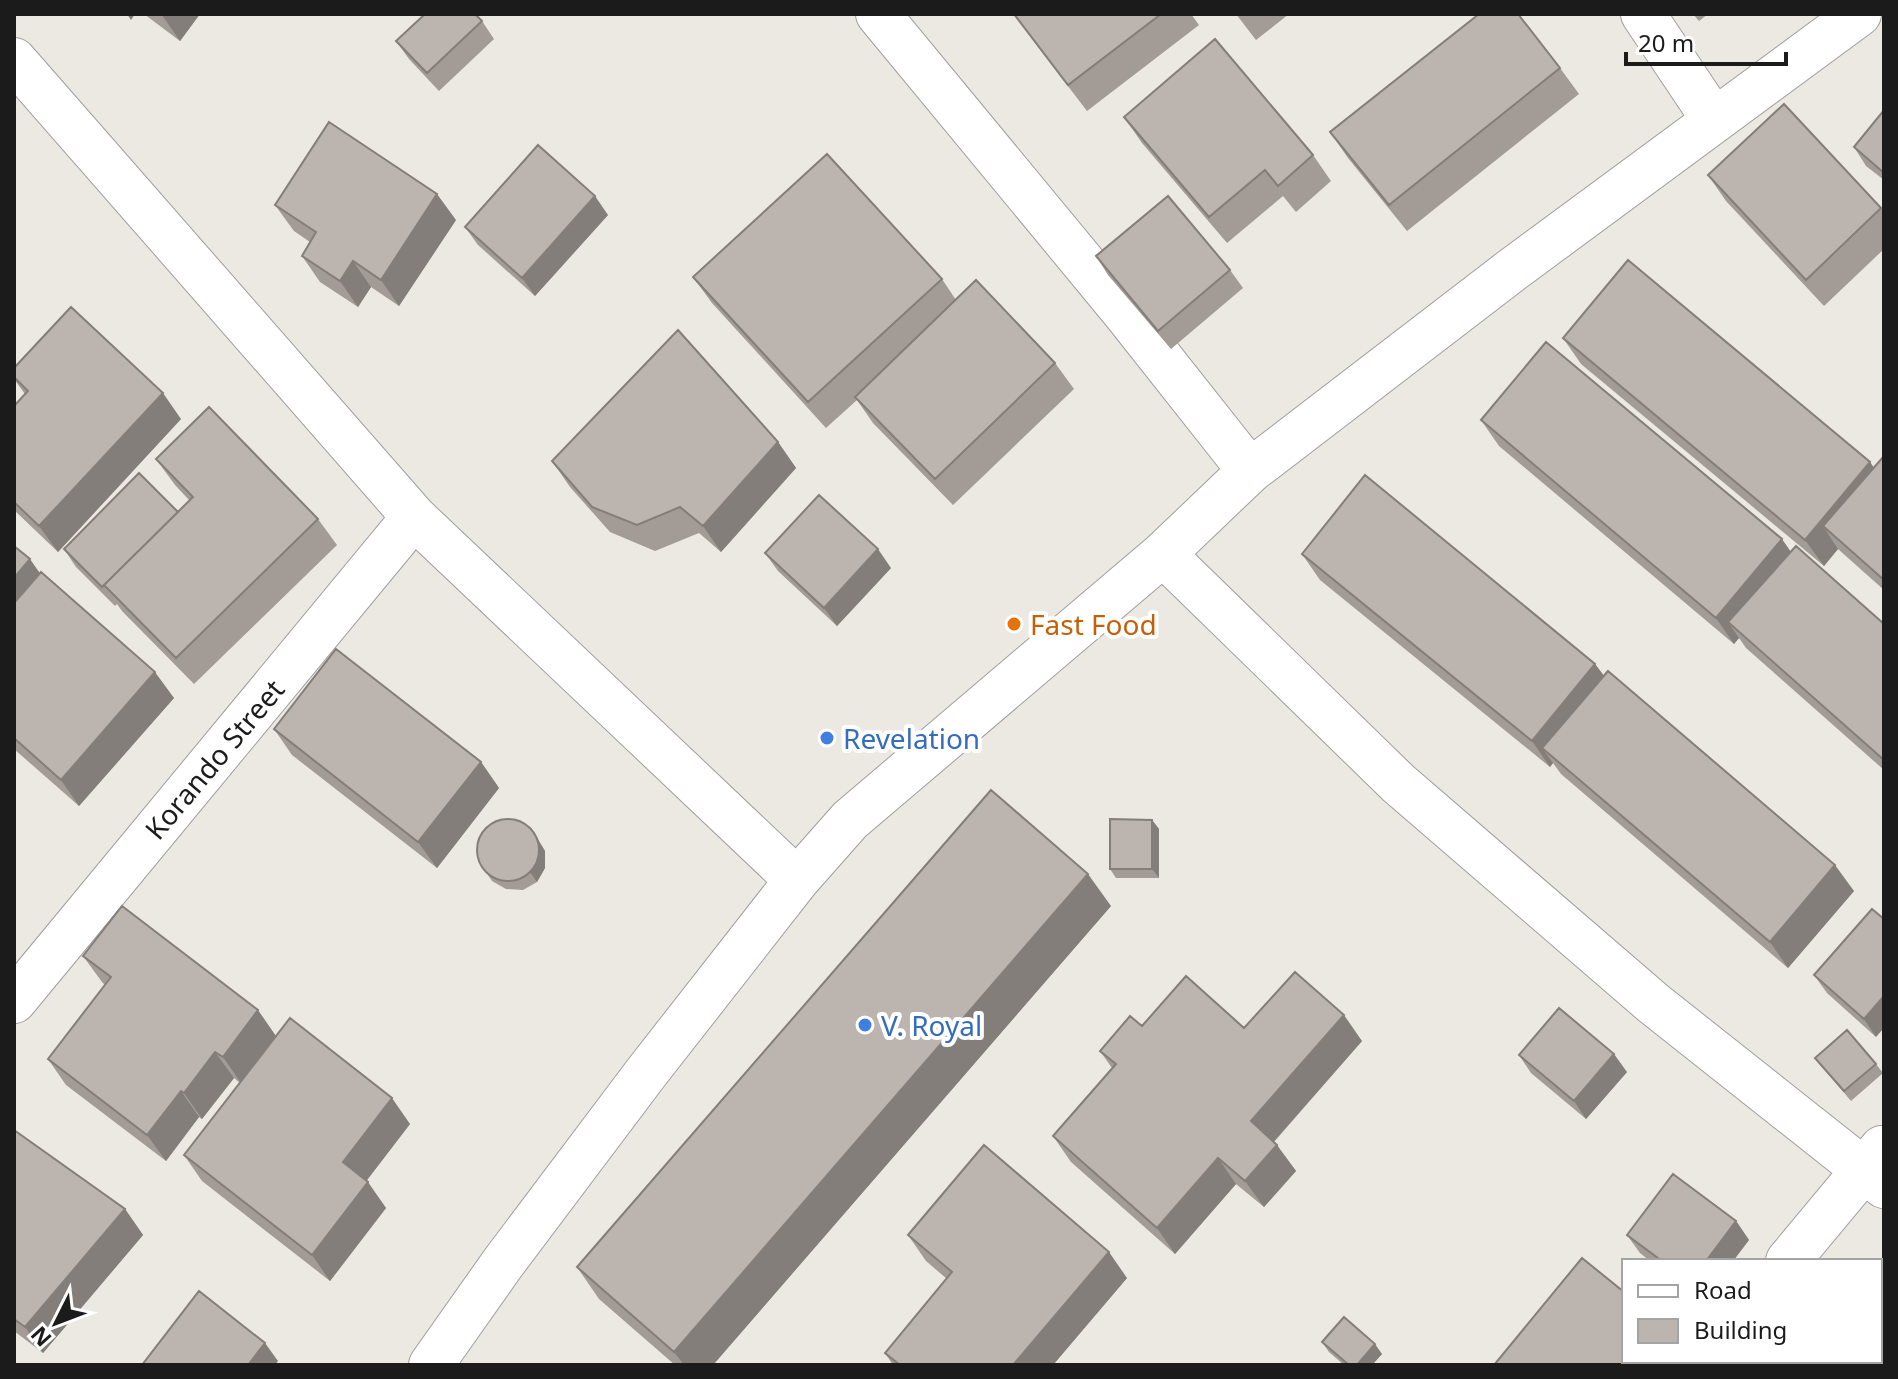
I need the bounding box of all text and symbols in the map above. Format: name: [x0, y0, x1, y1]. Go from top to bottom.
scale bar: [1626, 16, 1786, 66]
text: 20 m: [1638, 26, 1694, 59]
place label: Fast Food: [1030, 605, 1157, 643]
marker: Fast Food: [1005, 615, 1023, 633]
street label: Korando Street: [136, 671, 292, 847]
place label: Revelation: [843, 719, 980, 757]
marker: Revelation: [818, 729, 836, 747]
place label: V. Royal: [881, 1006, 982, 1044]
marker: V. Royal: [856, 1016, 874, 1034]
legend: [1622, 1259, 1882, 1363]
text: Road: [1694, 1273, 1752, 1306]
north arrow: [16, 1283, 96, 1363]
text: Building: [1694, 1313, 1787, 1346]
text: N: [23, 1320, 58, 1354]

